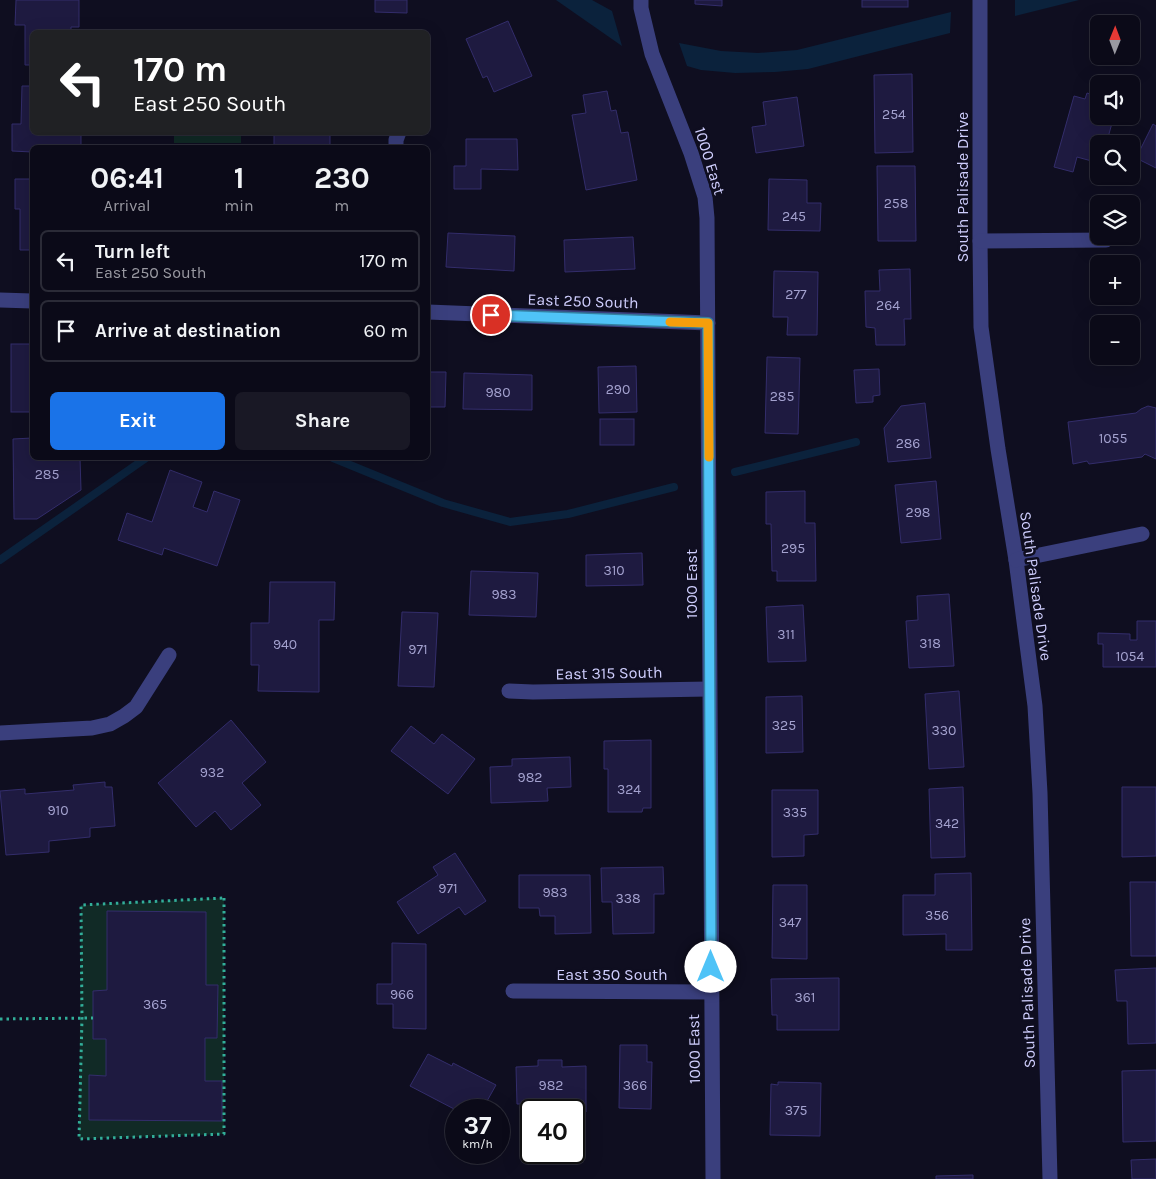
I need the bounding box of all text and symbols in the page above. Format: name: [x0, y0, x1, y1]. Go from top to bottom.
north arrow: [1090, 15, 1140, 65]
map controls: [1090, 15, 1140, 365]
text: 170 m: [133, 49, 227, 90]
icon: left: [50, 50, 115, 115]
button: sound: [1090, 75, 1140, 125]
text: East 250 South: [133, 91, 286, 117]
house number: 254: [882, 106, 906, 123]
street label: South Palisade Drive: [953, 112, 972, 262]
street label: 1000 East: [691, 125, 729, 197]
button: search: [1090, 135, 1140, 185]
text: 06:41: [90, 160, 164, 196]
text: 1: [234, 160, 244, 196]
text: 230: [314, 160, 370, 196]
house number: 258: [884, 195, 908, 212]
button: layers: [1090, 195, 1140, 245]
text: Arrival: [104, 196, 151, 215]
text: min: [224, 196, 254, 215]
text: m: [334, 196, 349, 215]
house number: 245: [782, 208, 806, 225]
text: Turn left: [95, 241, 170, 263]
icon: left: [52, 247, 80, 275]
text: 170 m: [359, 250, 408, 272]
button: +: [1090, 255, 1140, 305]
text: East 250 South: [95, 263, 206, 282]
house number: 277: [785, 286, 807, 303]
street label: East 250 South: [527, 290, 639, 312]
pin: [470, 294, 512, 336]
house number: 264: [876, 297, 900, 314]
icon: arrive: [477, 301, 505, 329]
button: −: [1090, 315, 1140, 365]
icon: arrive: [52, 317, 80, 345]
text: Arrive at destination: [95, 320, 281, 342]
text: 60 m: [364, 320, 408, 342]
house number: 290: [606, 381, 630, 398]
house number: 980: [485, 384, 511, 401]
house number: 285: [770, 388, 794, 405]
button: Exit: [50, 392, 225, 450]
button: Share: [235, 392, 410, 450]
house number: 1055: [1099, 430, 1127, 447]
house number: 286: [896, 435, 920, 452]
house number: 285: [35, 466, 59, 483]
house number: 298: [906, 504, 930, 521]
street label: South Palisade Drive: [1016, 510, 1056, 662]
house number: 295: [781, 540, 805, 557]
street label: 1000 East: [682, 549, 701, 619]
house number: 310: [603, 562, 625, 579]
house number: 983: [492, 586, 517, 603]
house number: 311: [777, 626, 795, 643]
house number: 318: [919, 635, 941, 652]
house number: 940: [273, 636, 297, 653]
house number: 971: [408, 641, 428, 658]
house number: 1054: [1116, 648, 1145, 665]
street label: East 315 South: [555, 663, 663, 683]
house number: 325: [772, 717, 796, 734]
house number: 330: [932, 722, 956, 739]
house number: 932: [200, 764, 224, 781]
house number: 982: [518, 769, 542, 786]
house number: 324: [617, 781, 641, 798]
house number: 910: [47, 802, 69, 819]
house number: 335: [783, 804, 807, 821]
house number: 342: [935, 815, 959, 832]
house number: 971: [438, 880, 458, 897]
house number: 983: [543, 884, 568, 901]
house number: 338: [615, 890, 641, 907]
house number: 356: [925, 907, 949, 924]
house number: 347: [779, 914, 802, 931]
street label: South Palisade Drive: [1015, 917, 1039, 1069]
position arrow: [684, 940, 736, 992]
street label: East 350 South: [556, 965, 668, 984]
house number: 966: [390, 986, 414, 1003]
house number: 361: [795, 989, 815, 1006]
house number: 365: [143, 996, 167, 1013]
street label: 1000 East: [684, 1014, 704, 1084]
house number: 982: [539, 1077, 563, 1094]
house number: 366: [623, 1077, 647, 1094]
speed limit sign: 40: [520, 1099, 585, 1164]
house number: 375: [785, 1102, 807, 1119]
text: 37: [463, 1111, 491, 1140]
text: km/h: [462, 1137, 493, 1151]

